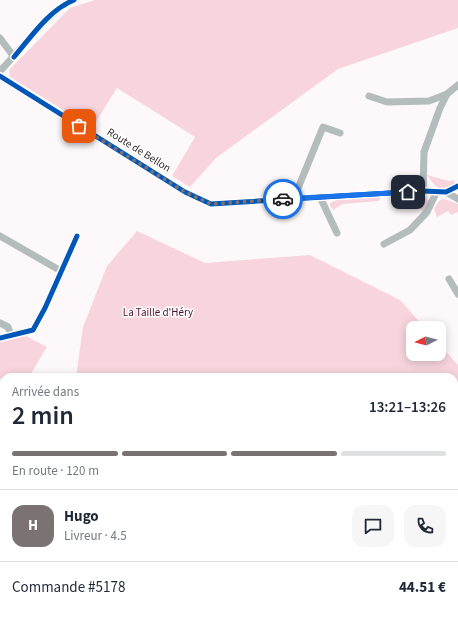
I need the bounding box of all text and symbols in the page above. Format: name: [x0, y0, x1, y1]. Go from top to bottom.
pin: [62, 109, 96, 143]
icon: bag: [68, 115, 90, 137]
street label: Route de Bellon: [104, 124, 174, 176]
pin: [391, 175, 425, 209]
courier: [263, 179, 303, 219]
icon: home: [397, 181, 419, 203]
icon: car: [272, 188, 294, 210]
park label: La Taille d'Héry: [123, 305, 193, 320]
north arrow: [406, 321, 446, 361]
map controls: [406, 321, 446, 361]
text: Arrivée dans: [12, 383, 79, 401]
text: 2 min: [12, 397, 74, 434]
text: 13:21–13:26: [369, 397, 446, 418]
text: En route · 120 m: [12, 462, 99, 480]
button: chat: [352, 505, 394, 547]
button: phone: [404, 505, 446, 547]
text: Hugo: [64, 506, 99, 527]
text: H: [28, 515, 38, 536]
text: Livreur · 4.5: [64, 527, 127, 545]
text: Commande #5178: [12, 577, 125, 598]
text: 44.51 €: [399, 577, 446, 598]

